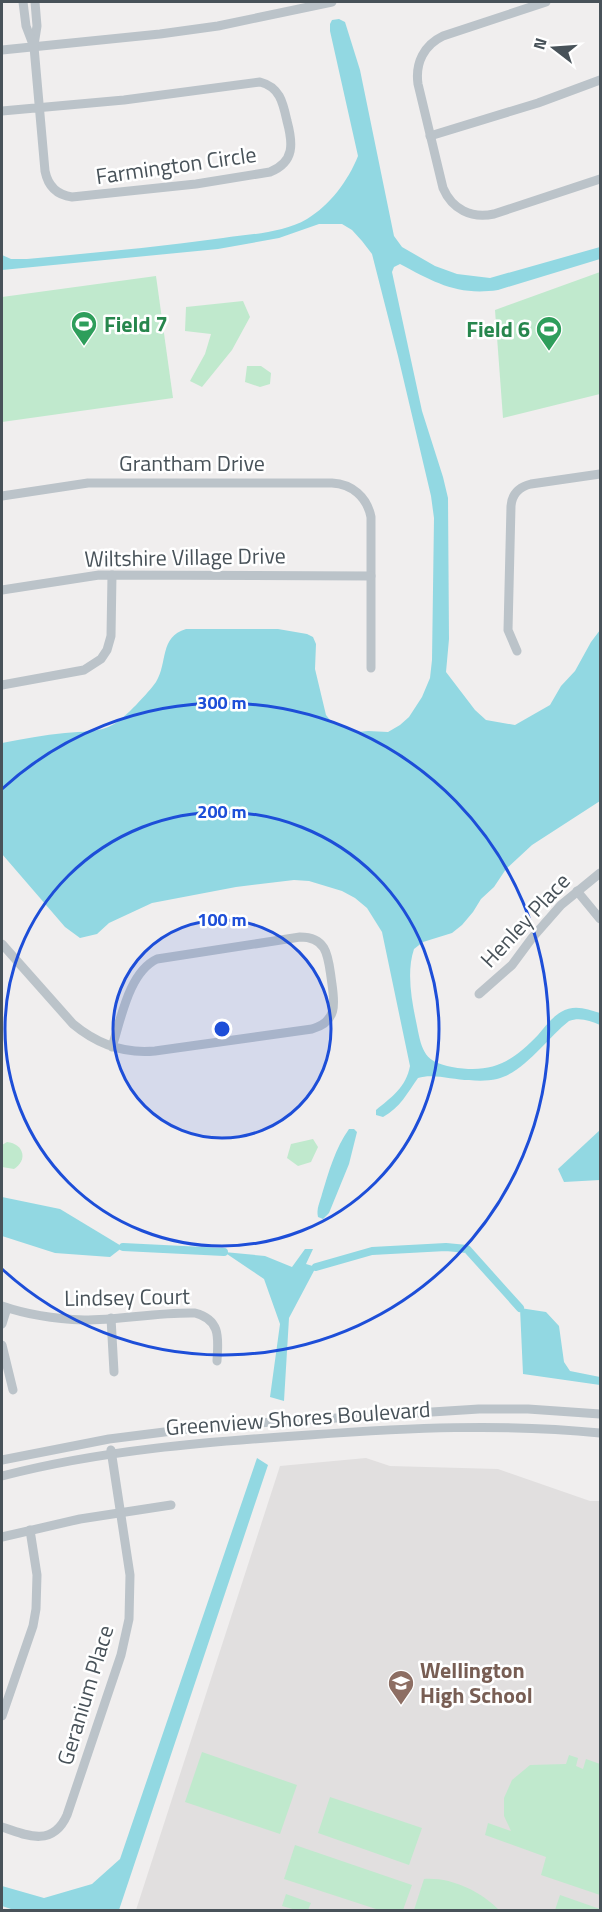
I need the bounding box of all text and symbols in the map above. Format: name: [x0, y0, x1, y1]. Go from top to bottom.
north arrow: [524, 18, 584, 78]
text: N: [527, 35, 553, 52]
street label: Farmington Circle: [94, 137, 258, 193]
place label: Field 7: [104, 307, 168, 341]
sports icon: Field 7: [69, 309, 99, 347]
place label: Field 6: [466, 312, 530, 346]
sports icon: Field 6: [534, 314, 564, 352]
street label: Grantham Drive: [119, 446, 265, 480]
street label: Wiltshire Village Drive: [84, 538, 286, 576]
text: 300 m: [197, 689, 247, 716]
text: 200 m: [197, 798, 247, 825]
street label: Henley Place: [472, 865, 578, 975]
text: 100 m: [197, 906, 247, 933]
centre of rings: [212, 1019, 232, 1039]
street label: Lindsey Court: [64, 1279, 190, 1315]
street label: Greenview Shores Boulevard: [165, 1392, 431, 1444]
street label: Geranium Place: [48, 1621, 122, 1769]
place label: Wellington High School: [420, 1653, 533, 1712]
school or university icon: Wellington High School: [386, 1668, 416, 1706]

